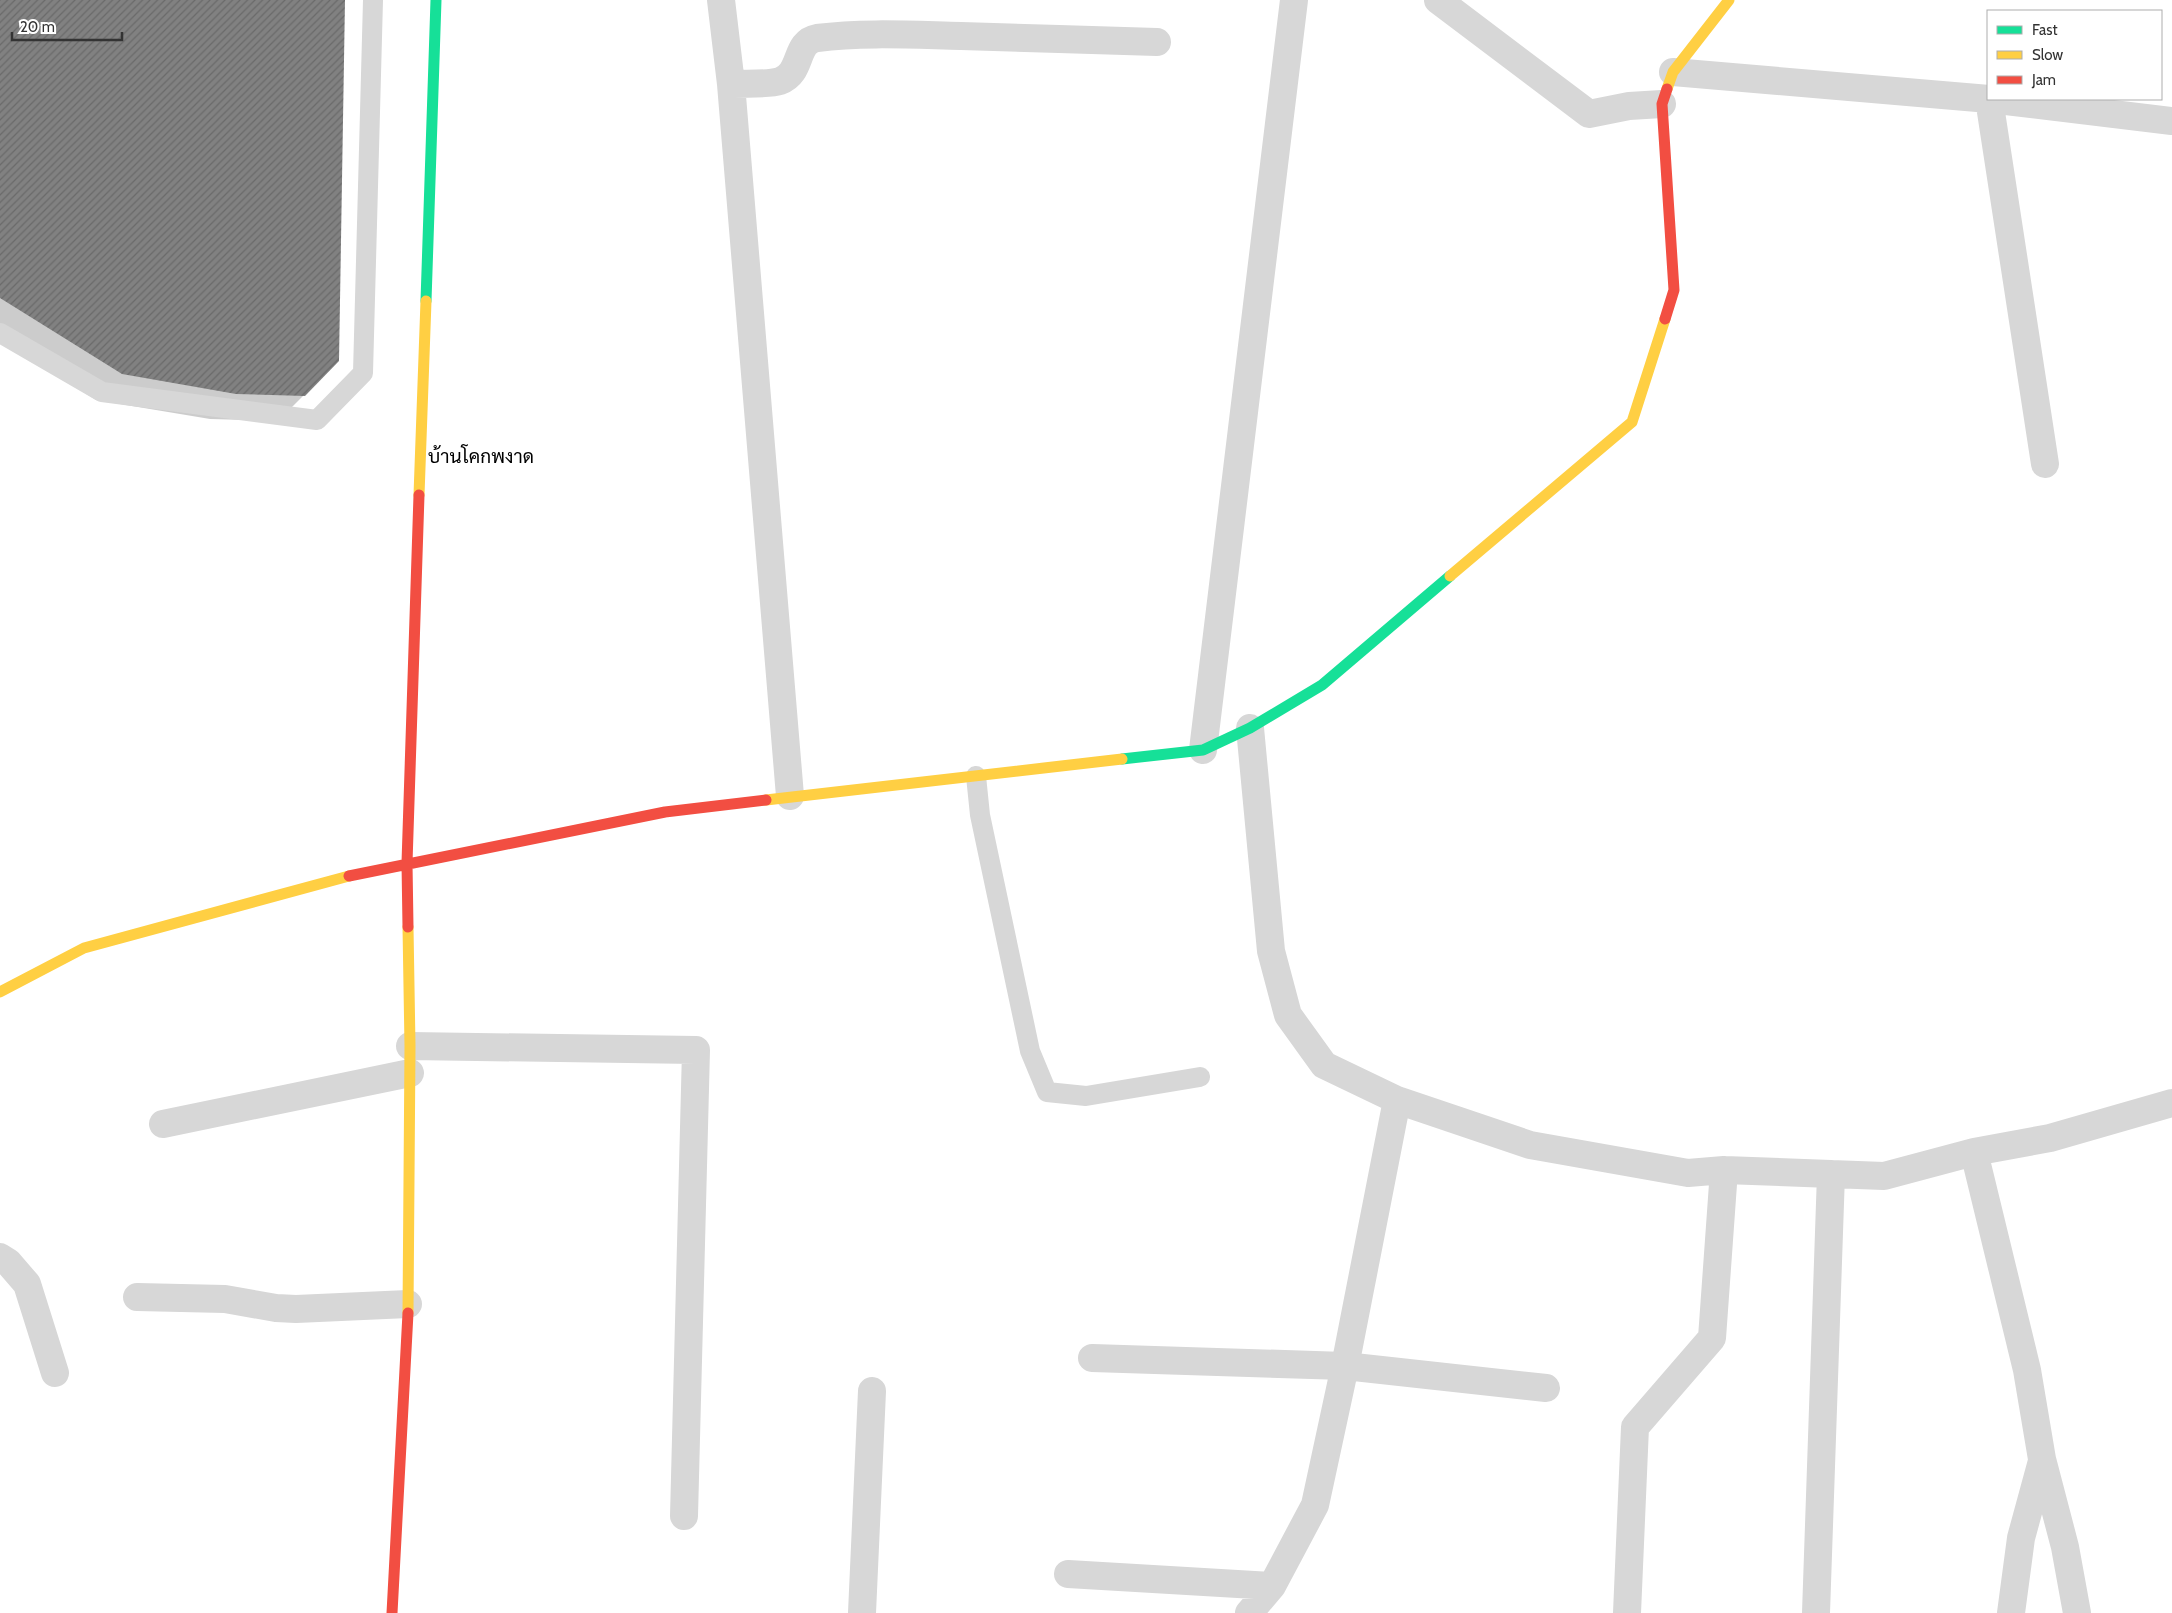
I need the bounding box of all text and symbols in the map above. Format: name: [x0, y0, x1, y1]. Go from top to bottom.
scale bar: [12, 10, 122, 42]
legend: [1987, 10, 2162, 100]
text: 20 m: [20, 18, 55, 36]
text: Fast: [2032, 21, 2057, 39]
text: Slow: [2032, 46, 2063, 64]
text: Jam: [2031, 71, 2056, 89]
district label: บ้านโคกพงาด: [428, 444, 534, 468]

